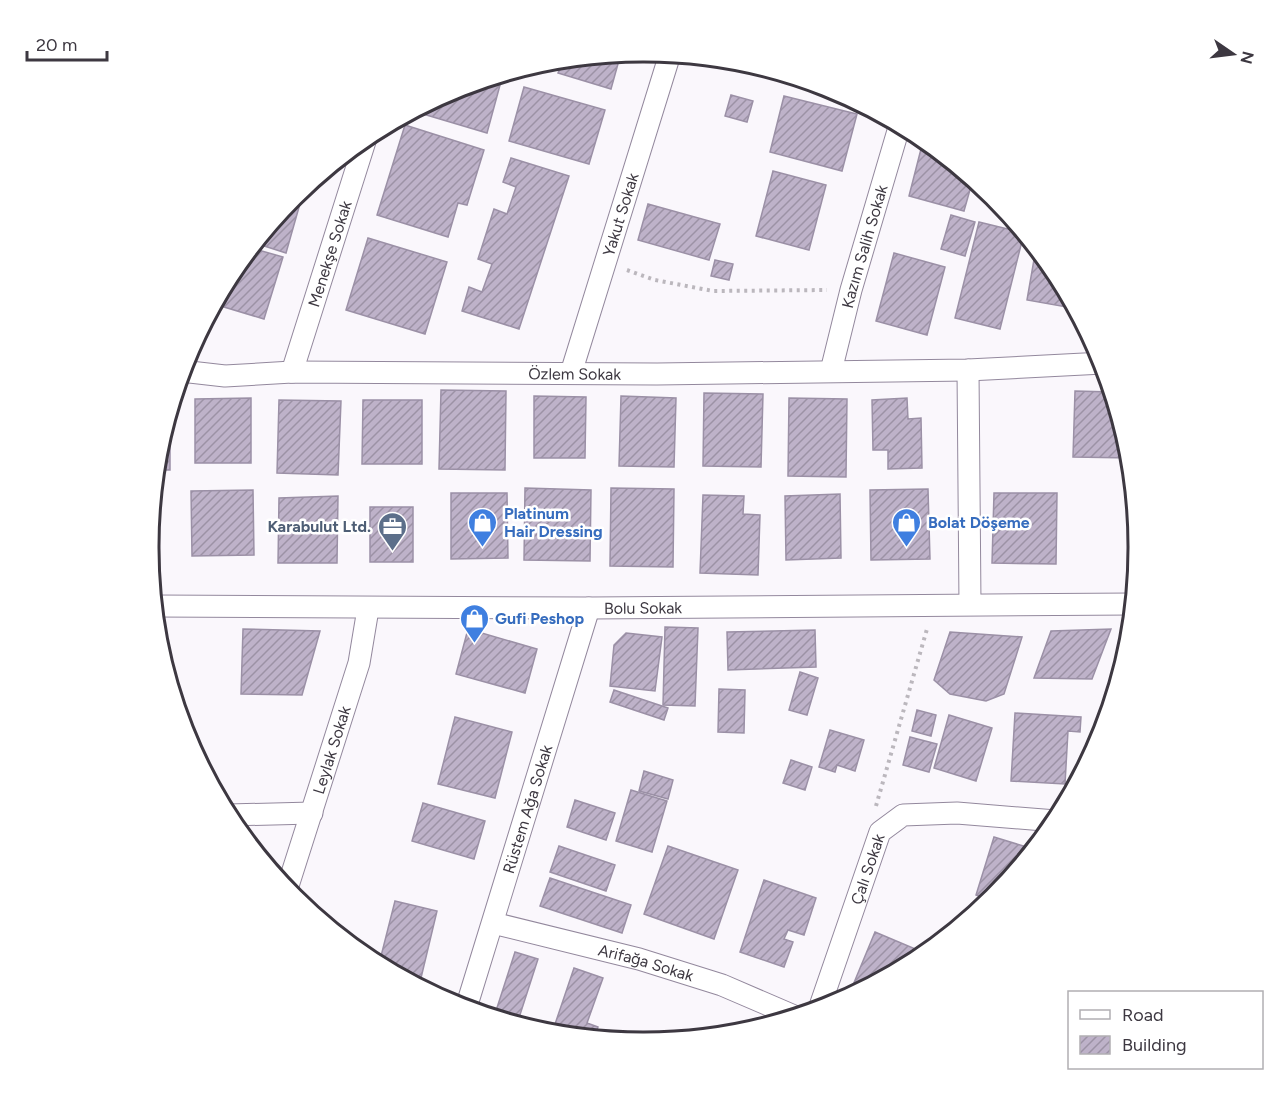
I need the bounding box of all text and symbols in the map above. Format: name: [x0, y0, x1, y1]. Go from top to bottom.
scale bar: [27, 24, 106, 62]
north arrow: [1203, 24, 1263, 84]
text: 20 m: [36, 34, 77, 56]
text: N: [1236, 49, 1258, 66]
street label: Yakut Sokak: [599, 170, 643, 259]
street label: Kazım Salih Sokak: [838, 182, 892, 310]
street label: Menekşe Sokak: [304, 198, 356, 310]
street label: Özlem Sokak: [528, 364, 621, 384]
place label: Platinum Hair Dressing: [504, 504, 603, 541]
shop icon: Platinum Hair Dressing: [467, 506, 499, 548]
shop icon: Bolat Döşeme: [891, 506, 923, 548]
office icon: Karabulut Ltd.: [376, 510, 408, 552]
place label: Bolat Döşeme: [928, 513, 1030, 532]
place label: Karabulut Ltd.: [267, 517, 371, 536]
street label: Bolu Sokak: [604, 598, 682, 618]
shop icon: Gufi Peshop: [458, 602, 490, 644]
place label: Gufi Peshop: [495, 609, 584, 628]
street label: Leylak Sokak: [309, 703, 355, 796]
street label: Rüstem Ağa Sokak: [499, 742, 556, 876]
street label: Çalı Sokak: [847, 831, 889, 907]
street label: Arifağa Sokak: [596, 940, 696, 986]
legend: [1068, 991, 1263, 1069]
text: Road: [1122, 1004, 1163, 1026]
text: Building: [1122, 1034, 1187, 1056]

